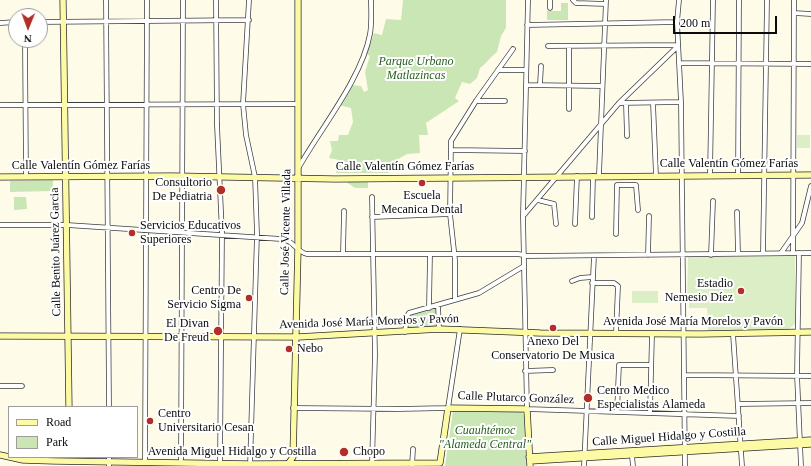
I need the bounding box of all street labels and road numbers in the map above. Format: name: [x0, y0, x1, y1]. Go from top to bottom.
street label: Calle Valentín Gómez Farías: [660, 157, 798, 171]
street label: Calle Valentín Gómez Farías: [12, 159, 150, 173]
street label: Calle Valentín Gómez Farías: [336, 160, 474, 174]
street label: Calle José Vicente Villada: [278, 169, 294, 295]
street label: Calle Benito Juárez Garcia: [48, 187, 64, 317]
street label: Avenida José María Morelos y Pavón: [279, 312, 459, 332]
street label: Avenida José María Morelos y Pavón: [603, 315, 783, 329]
street label: Calle Plutarco González: [457, 389, 575, 407]
street label: Calle Miguel Hidalgo y Costilla: [592, 424, 746, 450]
street label: Avenida Miguel Hidalgo y Costilla: [148, 445, 316, 459]

